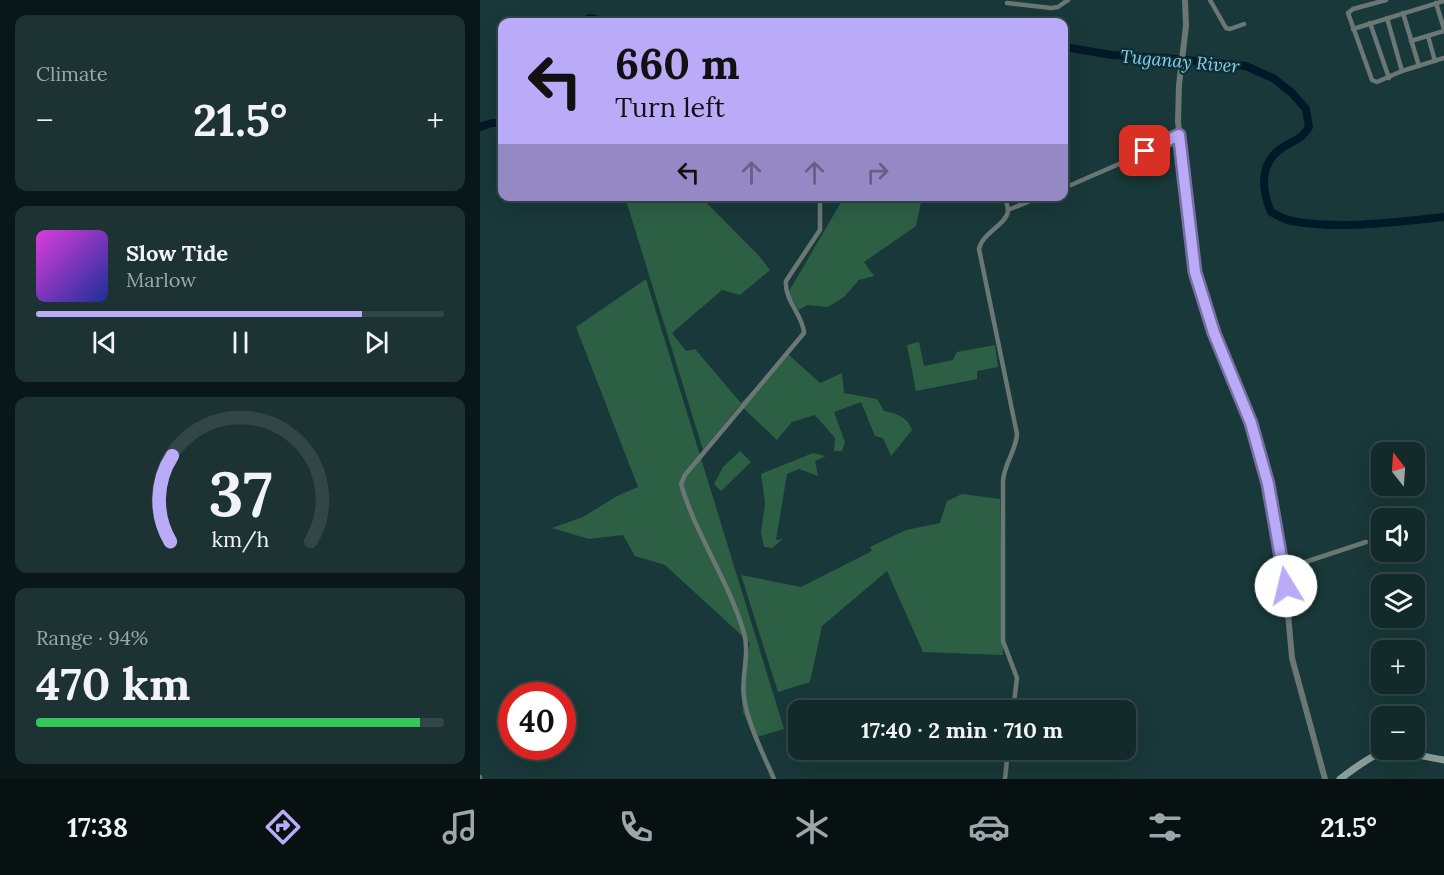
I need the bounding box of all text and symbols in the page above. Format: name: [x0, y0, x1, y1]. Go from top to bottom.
text: 660 m: [615, 37, 740, 91]
icon: left: [516, 42, 594, 120]
water label: Tuganay River: [1119, 44, 1241, 78]
text: Climate: [36, 61, 108, 86]
text: Turn left: [615, 90, 725, 124]
text: 21.5°: [193, 91, 287, 148]
text: −: [36, 99, 54, 141]
text: +: [426, 99, 444, 141]
pin: [1119, 125, 1170, 176]
icon: arrive: [1128, 134, 1161, 167]
icon: left: [672, 156, 705, 189]
icon: ahead: [735, 156, 768, 189]
icon: ahead: [798, 156, 831, 189]
icon: right: [861, 156, 894, 189]
text: Slow Tide: [126, 239, 228, 267]
text: Marlow: [126, 267, 196, 292]
icon: previous: [88, 326, 121, 359]
icon: pause: [224, 326, 257, 359]
icon: next: [360, 326, 393, 359]
north arrow: [1371, 442, 1425, 496]
map controls: [1371, 442, 1425, 760]
text: 37: [208, 453, 272, 533]
button: sound: [1371, 508, 1425, 562]
text: km/h: [211, 525, 269, 553]
position arrow: [1254, 554, 1318, 618]
button: layers: [1371, 574, 1425, 628]
text: Range · 94%: [36, 625, 148, 650]
button: +: [1371, 640, 1425, 694]
text: 470 km: [36, 655, 190, 712]
speed limit sign: 40: [498, 682, 576, 760]
button: −: [1371, 706, 1425, 760]
text: 17:40 · 2 min · 710 m: [861, 716, 1063, 744]
icon: directions: [262, 806, 304, 848]
icon: music: [439, 806, 481, 848]
icon: phone: [615, 806, 657, 848]
icon: climate: [791, 806, 833, 848]
icon: car: [968, 806, 1010, 848]
icon: filters: [1144, 806, 1186, 848]
text: 17:38: [67, 810, 128, 844]
text: 21.5°: [1320, 810, 1377, 844]

